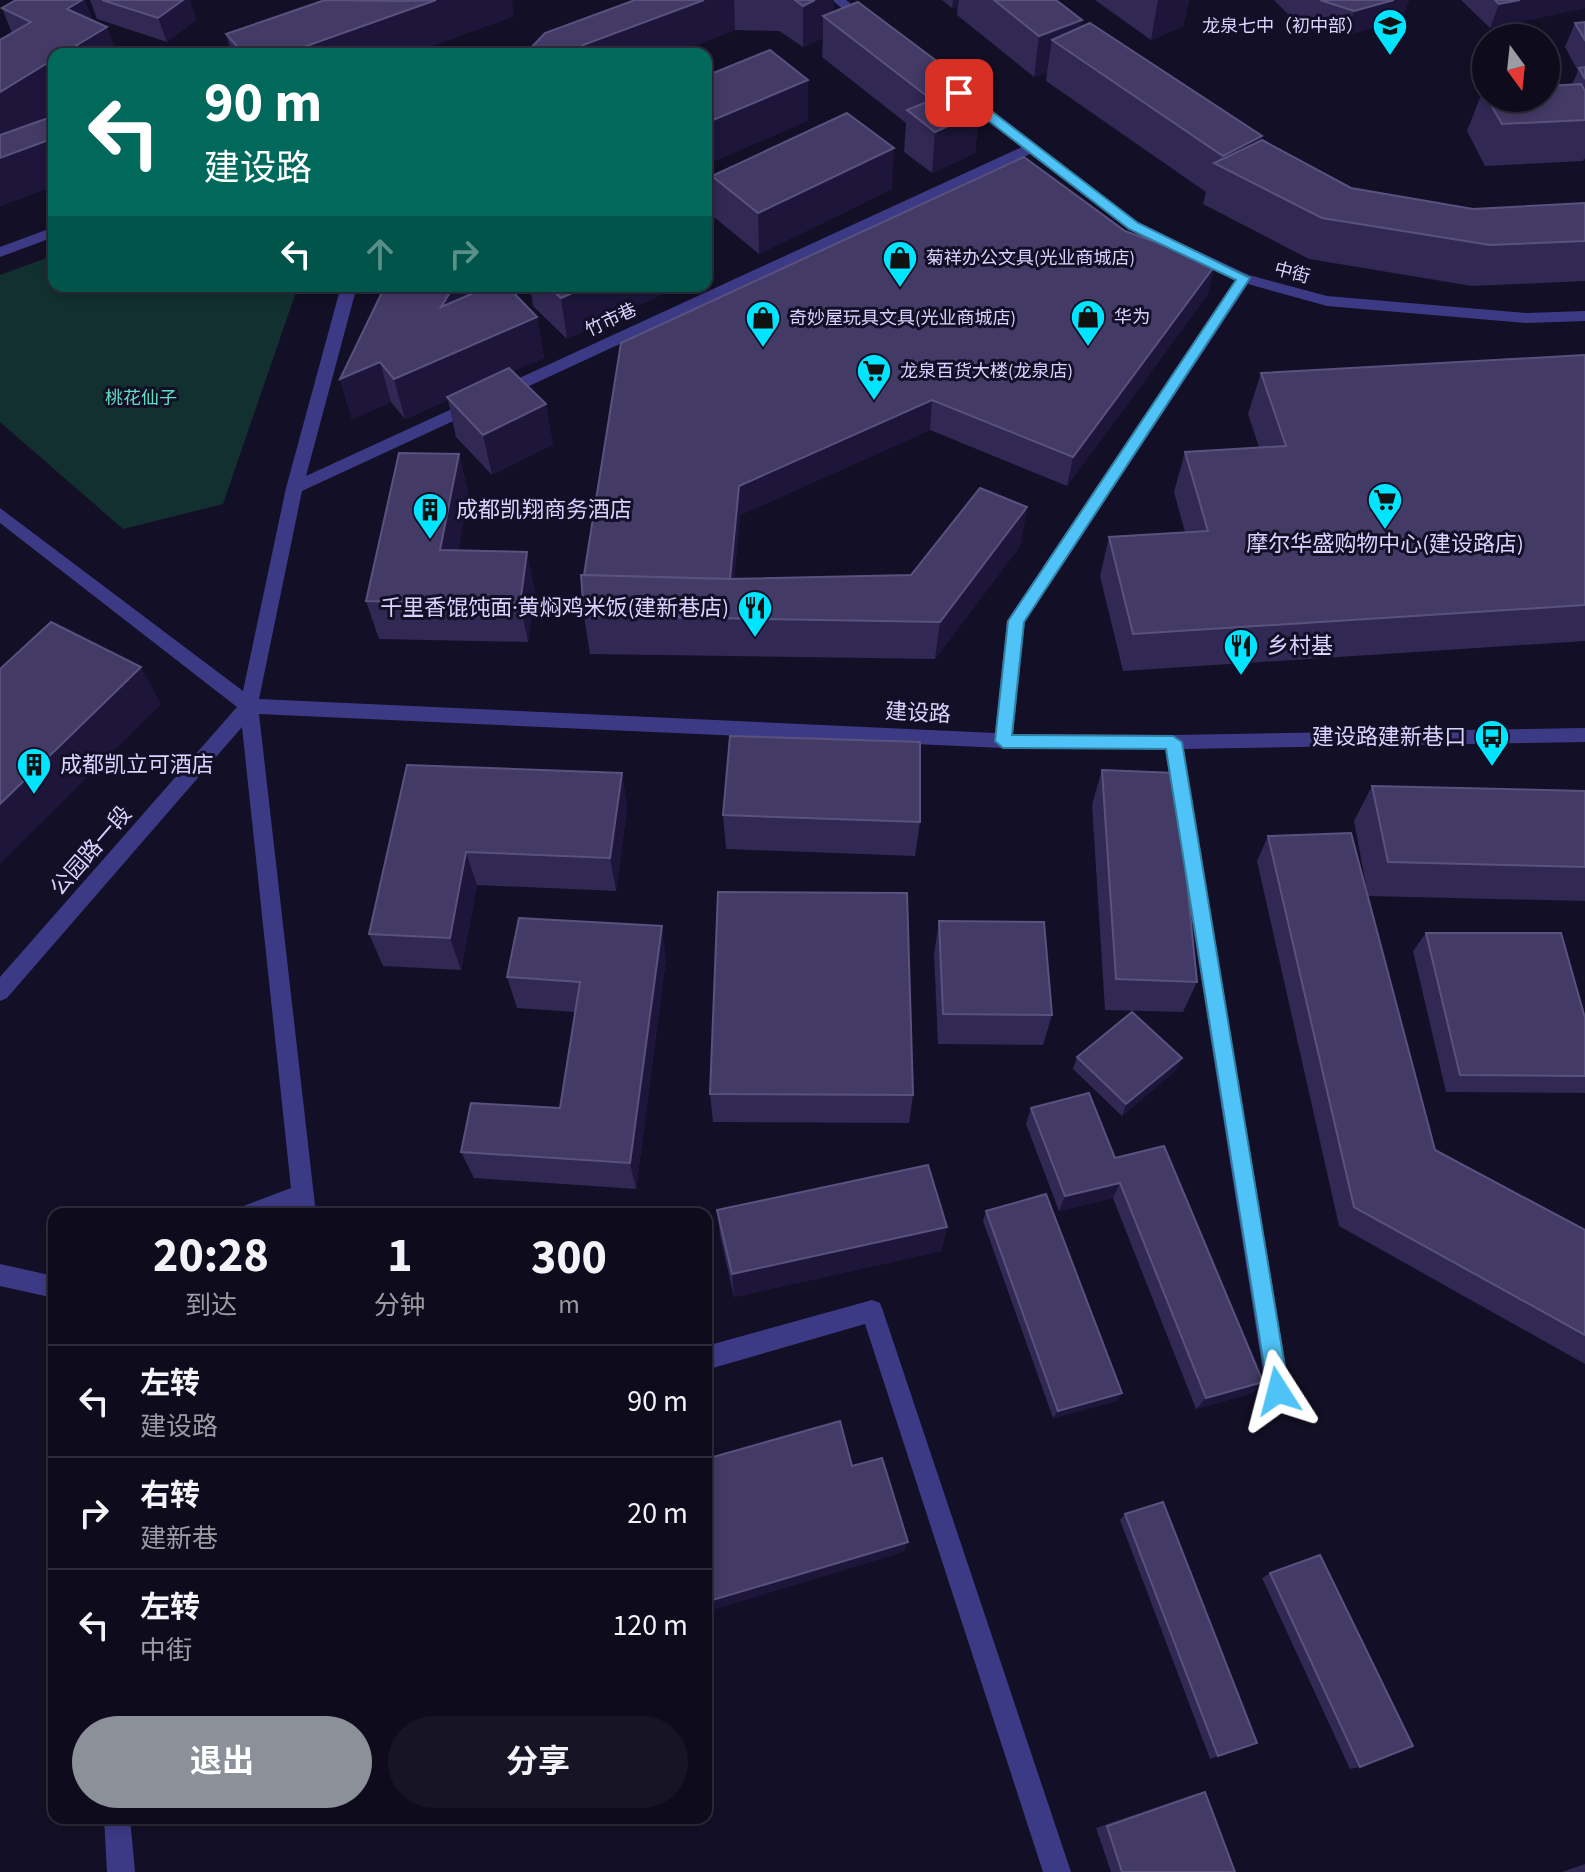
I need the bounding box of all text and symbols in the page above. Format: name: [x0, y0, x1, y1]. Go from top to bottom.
school or university icon: 龙泉七中（初中部）: [1371, 7, 1409, 57]
place label: 龙泉七中（初中部）: [1202, 14, 1364, 39]
north arrow: [1472, 24, 1560, 112]
map controls: [1472, 24, 1560, 112]
pin: [925, 59, 993, 127]
text: 90 m: [204, 64, 322, 143]
icon: arrive: [937, 71, 981, 115]
icon: left: [72, 80, 176, 184]
text: 建设路: [204, 143, 312, 194]
icon: left: [274, 232, 318, 276]
icon: ahead: [358, 232, 402, 276]
icon: right: [442, 232, 486, 276]
shop icon: 菊祥办公文具(光业商城店): [881, 239, 919, 289]
place label: 菊祥办公文具(光业商城店): [926, 246, 1135, 271]
street label: 中街: [1271, 256, 1313, 290]
street label: 竹市巷: [581, 297, 641, 343]
shop icon: 华为: [1069, 298, 1107, 348]
shop icon: 奇妙屋玩具文具(光业商城店): [744, 299, 782, 349]
place label: 华为: [1114, 305, 1150, 330]
place label: 奇妙屋玩具文具(光业商城店): [789, 306, 1016, 331]
supermarket icon: 龙泉百货大楼(龙泉店): [855, 352, 893, 402]
place label: 龙泉百货大楼(龙泉店): [900, 359, 1073, 384]
park label: 桃花仙子: [105, 386, 177, 411]
supermarket icon: 摩尔华盛购物中心(建设路店): [1366, 481, 1404, 531]
building icon: 成都凯翔商务酒店: [411, 491, 449, 541]
place label: 成都凯翔商务酒店: [456, 494, 632, 526]
place label: 摩尔华盛购物中心(建设路店): [1246, 528, 1524, 560]
restaurant icon: 千里香馄饨面·黄焖鸡米饭(建新巷店): [736, 589, 774, 639]
place label: 千里香馄饨面·黄焖鸡米饭(建新巷店): [380, 592, 729, 624]
restaurant icon: 乡村基: [1222, 627, 1260, 677]
place label: 乡村基: [1267, 630, 1333, 662]
street label: 建设路: [884, 695, 952, 731]
bus stop icon: 建设路建新巷口: [1473, 718, 1511, 768]
place label: 建设路建新巷口: [1312, 721, 1466, 753]
building icon: 成都凯立可酒店: [15, 746, 53, 796]
place label: 成都凯立可酒店: [60, 749, 214, 781]
street label: 公园路一段: [43, 799, 139, 903]
text: 20:28: [153, 1222, 269, 1290]
text: 1: [387, 1222, 413, 1290]
text: 300: [531, 1224, 607, 1292]
text: m: [558, 1286, 580, 1323]
text: 到达: [185, 1287, 237, 1324]
text: 分钟: [374, 1287, 426, 1324]
position arrow: [1236, 1349, 1320, 1433]
text: 左转: [140, 1362, 200, 1405]
icon: left: [72, 1379, 116, 1423]
text: 90 m: [627, 1380, 688, 1423]
text: 建设路: [140, 1408, 218, 1445]
text: 右转: [140, 1474, 200, 1517]
icon: right: [72, 1491, 116, 1535]
text: 20 m: [627, 1492, 688, 1535]
text: 建新巷: [140, 1520, 218, 1557]
text: 左转: [140, 1586, 200, 1629]
icon: left: [72, 1603, 116, 1647]
text: 120 m: [612, 1604, 688, 1647]
text: 中街: [140, 1632, 192, 1669]
button: 退出: [72, 1716, 372, 1808]
button: 分享: [388, 1716, 688, 1808]

